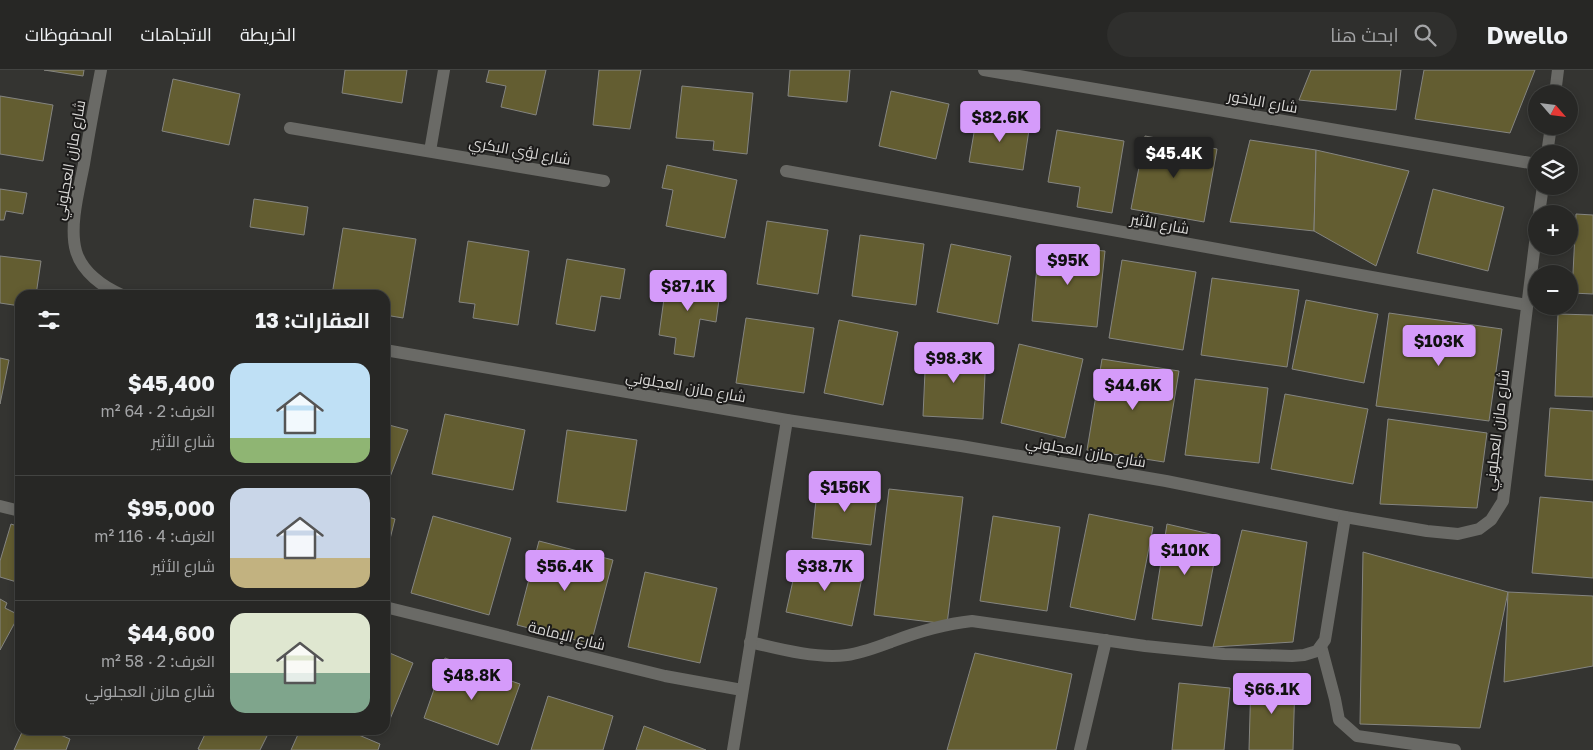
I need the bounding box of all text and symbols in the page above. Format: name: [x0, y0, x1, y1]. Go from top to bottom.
search box: [1107, 12, 1457, 57]
text: Dwello: [1487, 20, 1568, 49]
icon: search: [1411, 21, 1439, 49]
text: المحفوظات: [25, 23, 113, 45]
text: الاتجاهات: [141, 23, 212, 45]
text: الخريطة: [240, 23, 296, 45]
text: ابحث هنا: [1330, 23, 1399, 46]
north arrow: [1528, 85, 1578, 135]
map controls: [1528, 85, 1578, 315]
street label: شارع الباخور: [1225, 86, 1299, 119]
street label: شارع مازن العجلوني: [50, 98, 92, 222]
pin: $82.6K: [959, 100, 1041, 143]
text: $82.6K: [971, 107, 1029, 127]
street label: شارع لؤي البكري: [467, 132, 572, 172]
pin: $45.4K: [1133, 136, 1215, 179]
text: $45.4K: [1145, 143, 1203, 163]
button: layers: [1528, 145, 1578, 195]
button: +: [1528, 205, 1578, 255]
street label: شارع الأثير: [1128, 209, 1191, 240]
pin: $95K: [1038, 244, 1098, 286]
text: $95K: [1047, 250, 1089, 270]
button: −: [1528, 265, 1578, 315]
pin: $87.1K: [647, 270, 729, 312]
text: $87.1K: [661, 276, 715, 296]
icon: filters: [35, 306, 63, 334]
text: العقارات: 13: [255, 307, 370, 333]
pin: $103K: [1404, 324, 1474, 367]
text: $103K: [1414, 331, 1464, 351]
pin: $98.3K: [913, 342, 995, 384]
text: $98.3K: [925, 348, 983, 368]
street label: شارع مازن العجلوني: [624, 367, 748, 409]
pin: $44.6K: [1092, 368, 1174, 411]
street label: شارع مازن العجلوني: [1480, 368, 1516, 492]
text: $45,400: [128, 370, 215, 396]
text: $44.6K: [1104, 375, 1162, 395]
icon: home: [270, 383, 330, 443]
text: الغرف: 2 · 64 m²: [101, 401, 215, 421]
text: شارع الأثير: [152, 431, 215, 451]
street label: شارع مازن العجلوني: [1024, 432, 1148, 474]
pin: $156K: [810, 470, 880, 513]
text: $156K: [820, 477, 870, 497]
text: $95,000: [127, 495, 215, 521]
icon: home: [270, 508, 330, 568]
text: الغرف: 4 · 116 m²: [94, 526, 215, 546]
pin: $110K: [1150, 534, 1220, 576]
text: $110K: [1160, 540, 1210, 560]
pin: $56.4K: [524, 550, 606, 592]
pin: $38.7K: [784, 550, 866, 592]
text: شارع الأثير: [152, 556, 215, 576]
text: $56.4K: [536, 556, 594, 576]
text: $38.7K: [797, 556, 853, 576]
street label: شارع الإمامة: [526, 617, 607, 656]
text: $44,600: [127, 620, 215, 646]
icon: home: [270, 633, 330, 693]
text: الغرف: 2 · 58 m²: [101, 651, 215, 671]
pin: $48.8K: [431, 658, 513, 701]
text: $48.8K: [443, 665, 501, 685]
pin: $66.1K: [1231, 672, 1313, 715]
text: $66.1K: [1244, 679, 1300, 699]
text: شارع مازن العجلوني: [85, 681, 215, 701]

